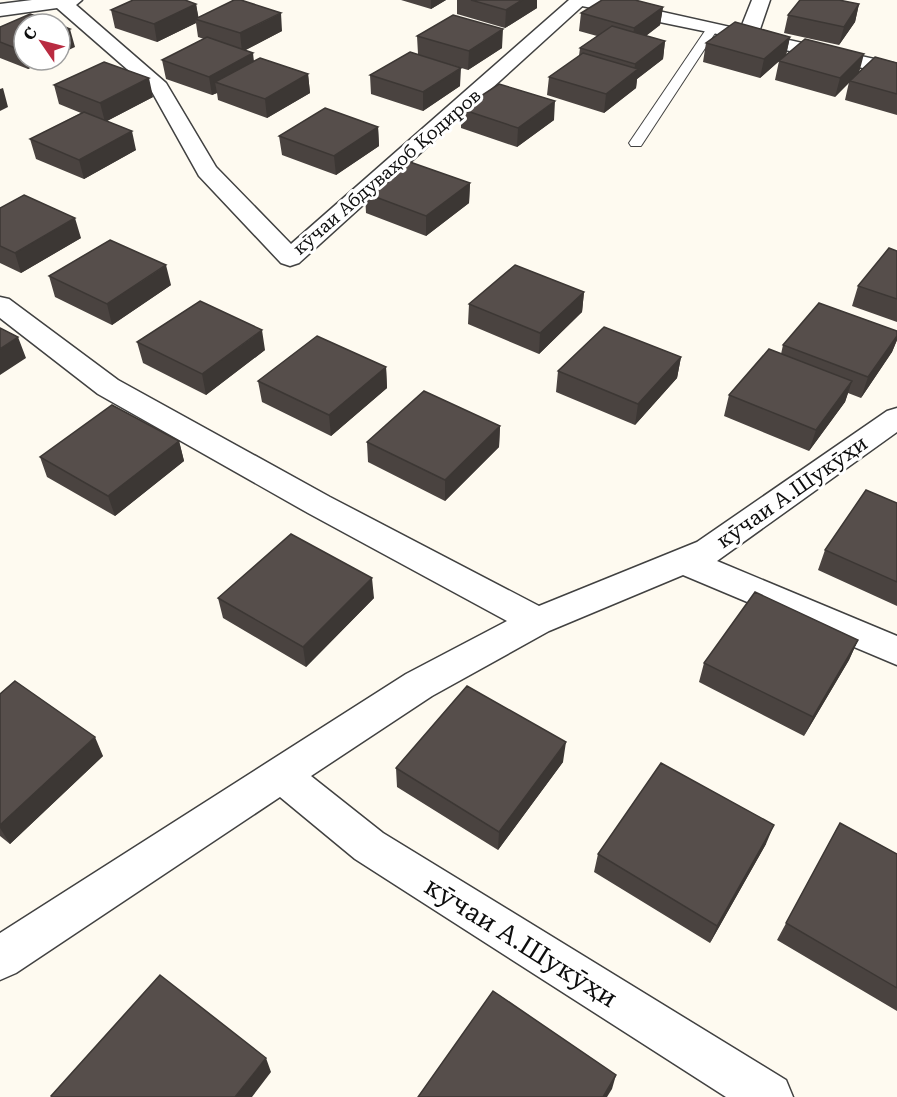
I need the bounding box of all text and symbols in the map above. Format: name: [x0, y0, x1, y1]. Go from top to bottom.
north arrow: [12, 12, 72, 72]
text: С: [19, 24, 41, 44]
street label: кӯчаи Абдуваҳоб Қодиров: [289, 84, 485, 259]
street label: кӯчаи А.Шукӯҳи: [712, 431, 872, 553]
street label: кӯчаи А.Шукӯҳи: [419, 871, 623, 1013]

